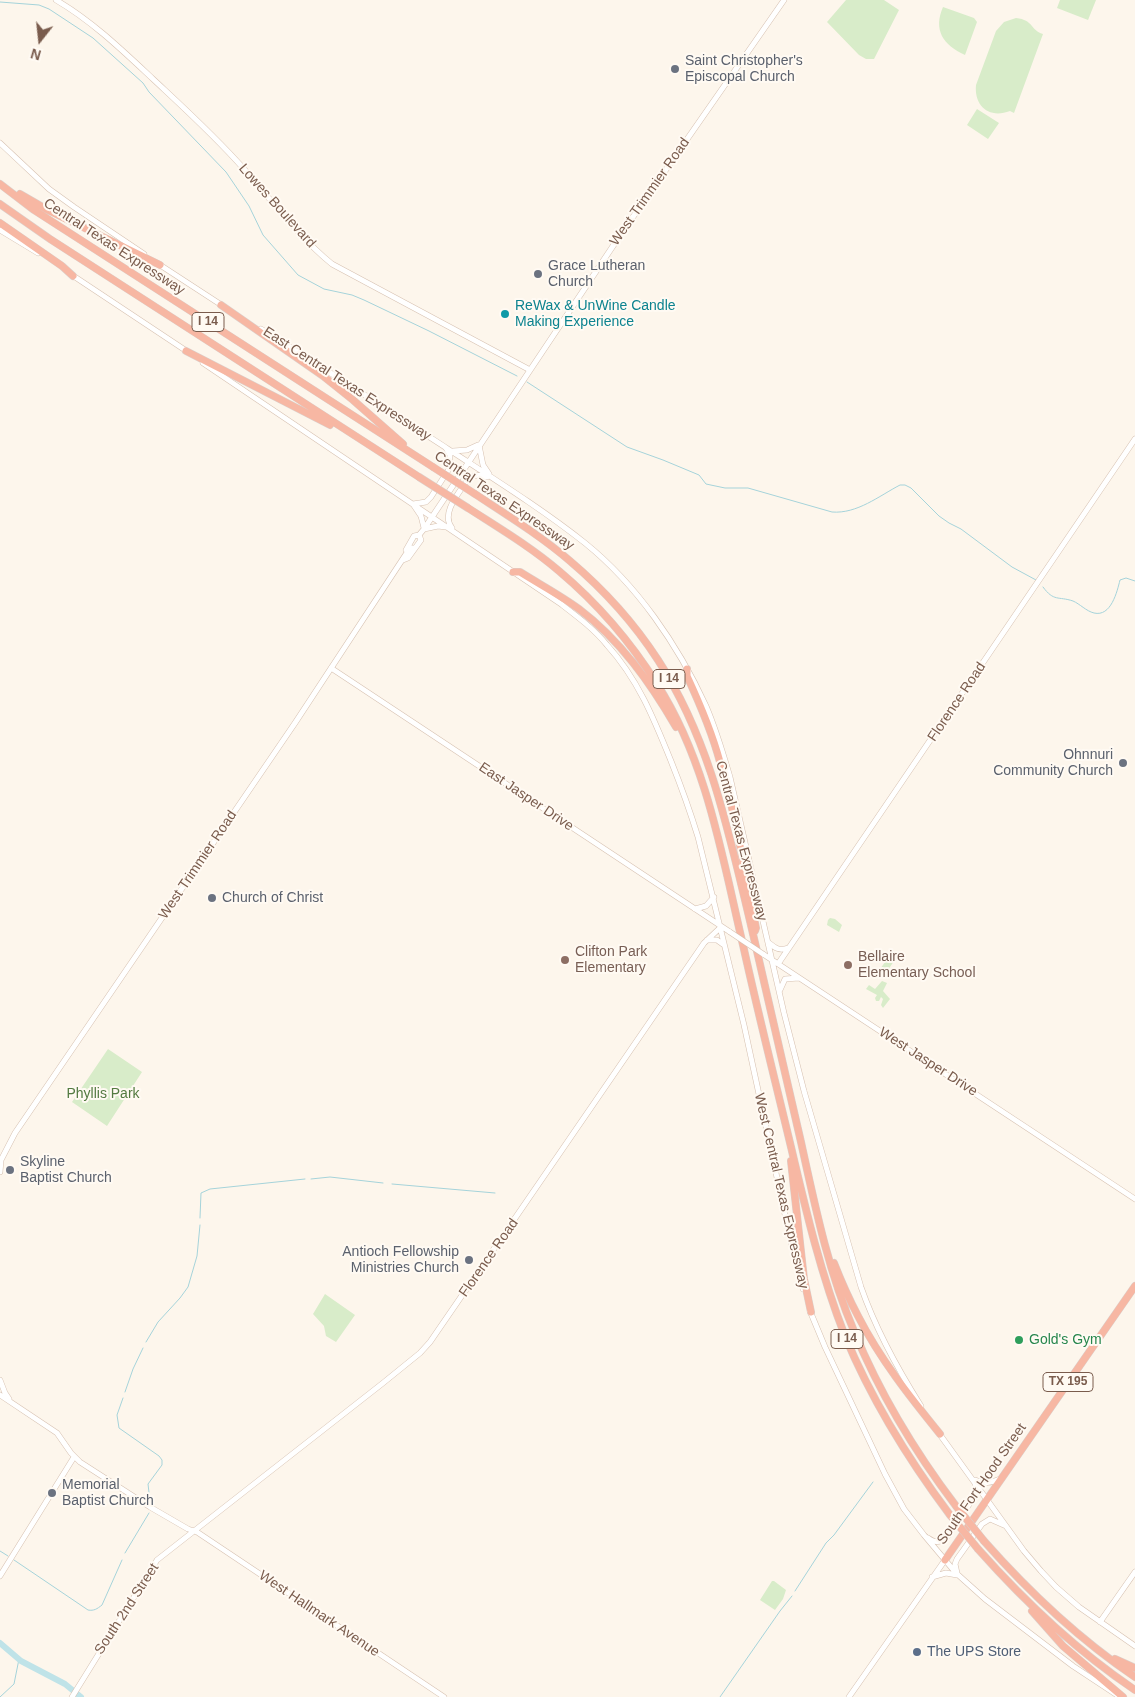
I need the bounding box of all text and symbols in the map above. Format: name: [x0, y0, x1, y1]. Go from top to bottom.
north arrow: [15, 15, 65, 65]
text: N: [29, 45, 43, 64]
place label: Saint Christopher's Episcopal Church: [685, 53, 803, 85]
marker: Saint Christopher's Episcopal Church: [669, 63, 681, 75]
street label: West Trimmier Road: [607, 135, 693, 249]
street label: Lowes Boulevard: [235, 160, 319, 252]
street label: Central Texas Expressway: [40, 195, 188, 299]
place label: Grace Lutheran Church: [548, 258, 645, 290]
marker: Grace Lutheran Church: [532, 268, 544, 280]
place label: ReWax & UnWine Candle Making Experience: [515, 298, 676, 331]
marker: ReWax & UnWine Candle Making Experience: [499, 308, 511, 320]
road number: I 14: [192, 313, 224, 332]
street label: East Central Texas Expressway: [260, 323, 434, 445]
street label: Central Texas Expressway: [431, 448, 577, 554]
street label: Florence Road: [924, 659, 990, 745]
road number: I 14: [653, 670, 685, 689]
place label: Ohnnuri Community Church: [993, 747, 1113, 780]
marker: Ohnnuri Community Church: [1117, 757, 1129, 769]
street label: East Jasper Drive: [476, 759, 576, 835]
street label: Central Texas Expressway: [712, 759, 770, 923]
street label: West Trimmier Road: [155, 807, 241, 923]
place label: Church of Christ: [222, 890, 323, 906]
marker: Church of Christ: [206, 892, 218, 904]
place label: Clifton Park Elementary: [575, 944, 647, 976]
place label: Bellaire Elementary School: [858, 949, 976, 982]
marker: Clifton Park Elementary: [559, 954, 571, 966]
marker: Bellaire Elementary School: [842, 959, 854, 971]
street label: West Jasper Drive: [876, 1024, 980, 1100]
park label: Phyllis Park: [66, 1086, 140, 1102]
street label: West Central Texas Expressway: [750, 1091, 812, 1291]
place label: Skyline Baptist Church: [20, 1154, 112, 1186]
marker: Skyline Baptist Church: [4, 1164, 16, 1176]
street label: Florence Road: [456, 1216, 522, 1300]
place label: Antioch Fellowship Ministries Church: [342, 1244, 459, 1276]
marker: Antioch Fellowship Ministries Church: [463, 1254, 475, 1266]
road number: I 14: [831, 1330, 863, 1348]
place label: Gold's Gym: [1029, 1332, 1102, 1348]
marker: Gold's Gym: [1013, 1334, 1025, 1346]
road number: TX 195: [1043, 1372, 1093, 1391]
street label: South Fort Hood Street: [934, 1420, 1030, 1548]
place label: Memorial Baptist Church: [62, 1477, 154, 1510]
marker: Memorial Baptist Church: [46, 1487, 58, 1499]
street label: South 2nd Street: [91, 1560, 163, 1658]
street label: West Hallmark Avenue: [255, 1567, 383, 1661]
place label: The UPS Store: [927, 1644, 1021, 1660]
marker: The UPS Store: [911, 1646, 923, 1658]

